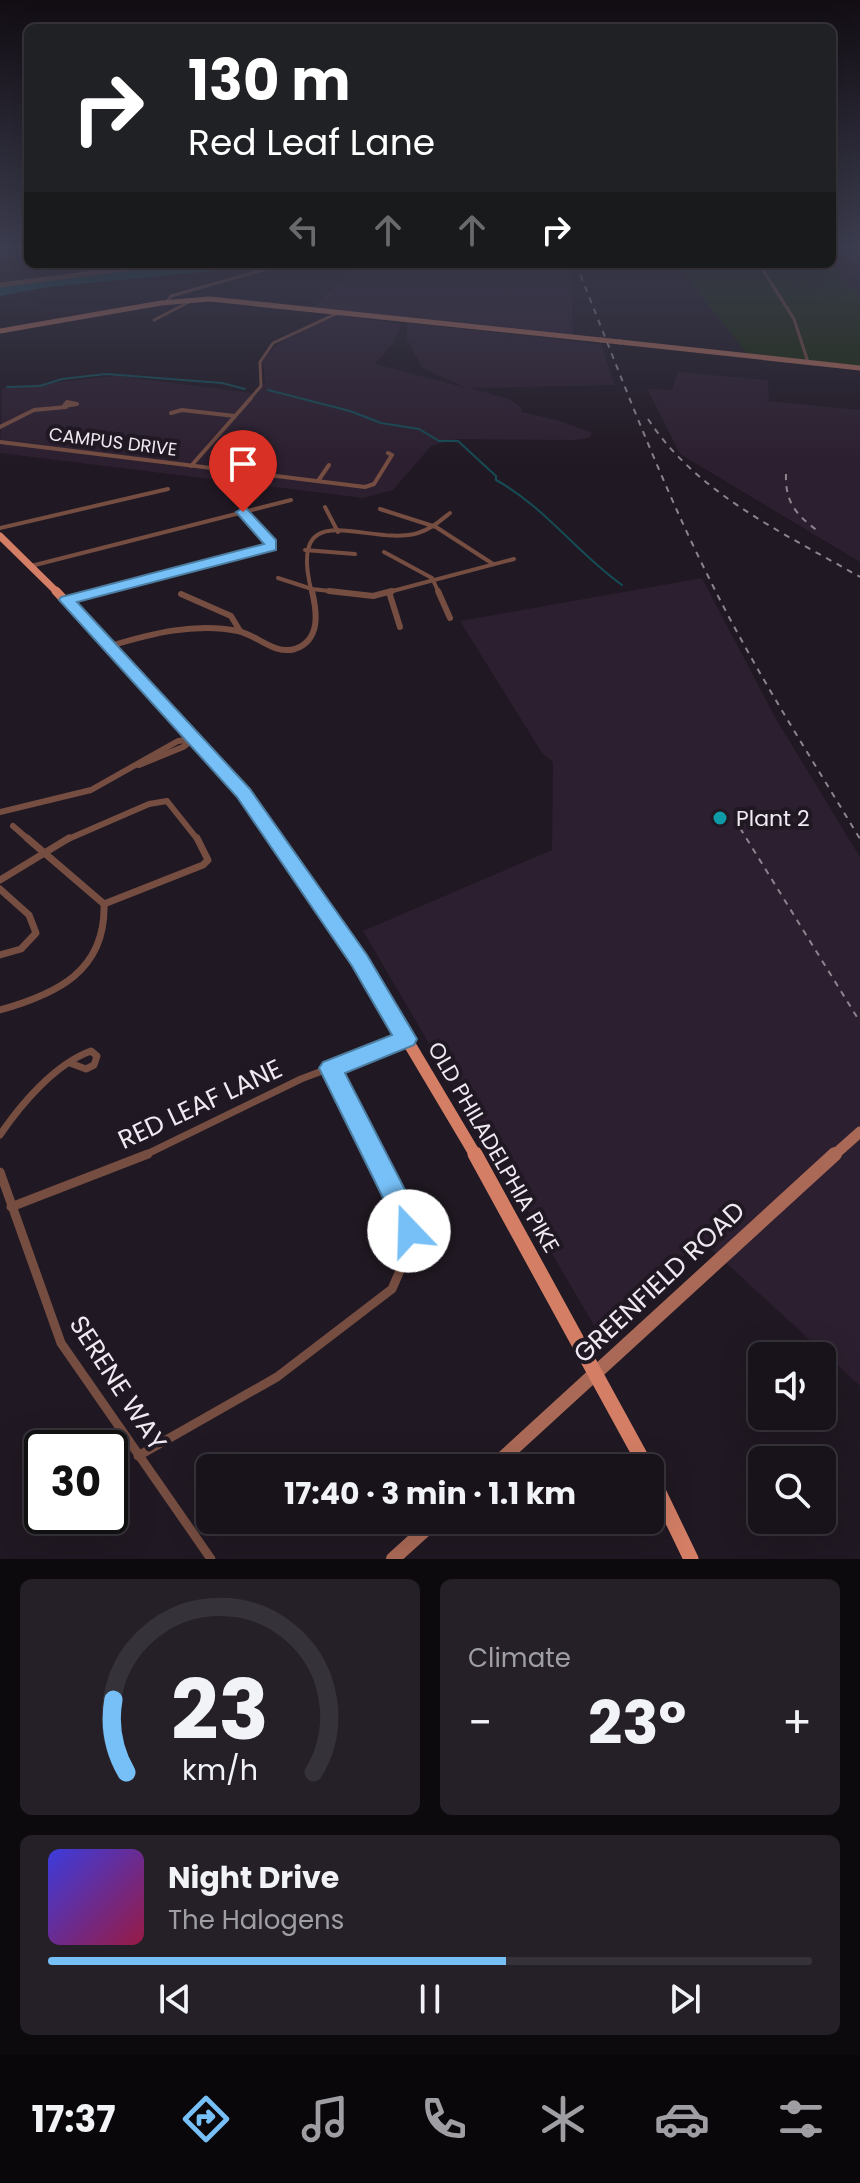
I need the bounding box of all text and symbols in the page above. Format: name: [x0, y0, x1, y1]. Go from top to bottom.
text: 130 m: [188, 41, 351, 120]
icon: right: [56, 56, 160, 160]
text: Red Leaf Lane: [188, 117, 435, 168]
icon: left: [282, 208, 326, 252]
icon: ahead: [366, 208, 410, 252]
icon: ahead: [450, 208, 494, 252]
icon: right: [534, 208, 578, 252]
street label: CAMPUS DRIVE: [48, 421, 179, 462]
pin: [209, 430, 277, 512]
icon: arrive: [221, 442, 265, 486]
place label: Plant 2: [736, 803, 810, 834]
marker: Plant 2: [711, 809, 729, 827]
street label: OLD PHILADELPHIA PIKE: [420, 1036, 567, 1258]
street label: RED LEAF LANE: [112, 1050, 288, 1158]
position arrow: [367, 1189, 451, 1273]
street label: GREENFIELD ROAD: [565, 1193, 753, 1371]
street label: SERENE WAY: [61, 1308, 175, 1458]
map controls: [748, 1342, 836, 1534]
button: sound: [748, 1342, 836, 1430]
speed limit sign: 30: [24, 1430, 128, 1534]
button: search: [748, 1446, 836, 1534]
text: 17:40 · 3 min · 1.1 km: [284, 1472, 576, 1515]
text: Climate: [468, 1640, 571, 1676]
text: 23: [171, 1652, 269, 1768]
text: 23°: [588, 1681, 686, 1765]
text: −: [468, 1692, 492, 1753]
text: +: [782, 1692, 812, 1753]
text: km/h: [182, 1750, 258, 1790]
text: Night Drive: [168, 1856, 339, 1899]
text: The Halogens: [168, 1902, 344, 1938]
icon: previous: [153, 1977, 197, 2021]
icon: pause: [408, 1977, 452, 2021]
icon: next: [663, 1977, 707, 2021]
icon: directions: [178, 2091, 234, 2147]
icon: music: [297, 2091, 353, 2147]
icon: phone: [416, 2091, 472, 2147]
icon: climate: [535, 2091, 591, 2147]
icon: car: [654, 2091, 710, 2147]
icon: filters: [773, 2091, 829, 2147]
text: 17:37: [31, 2094, 115, 2145]

